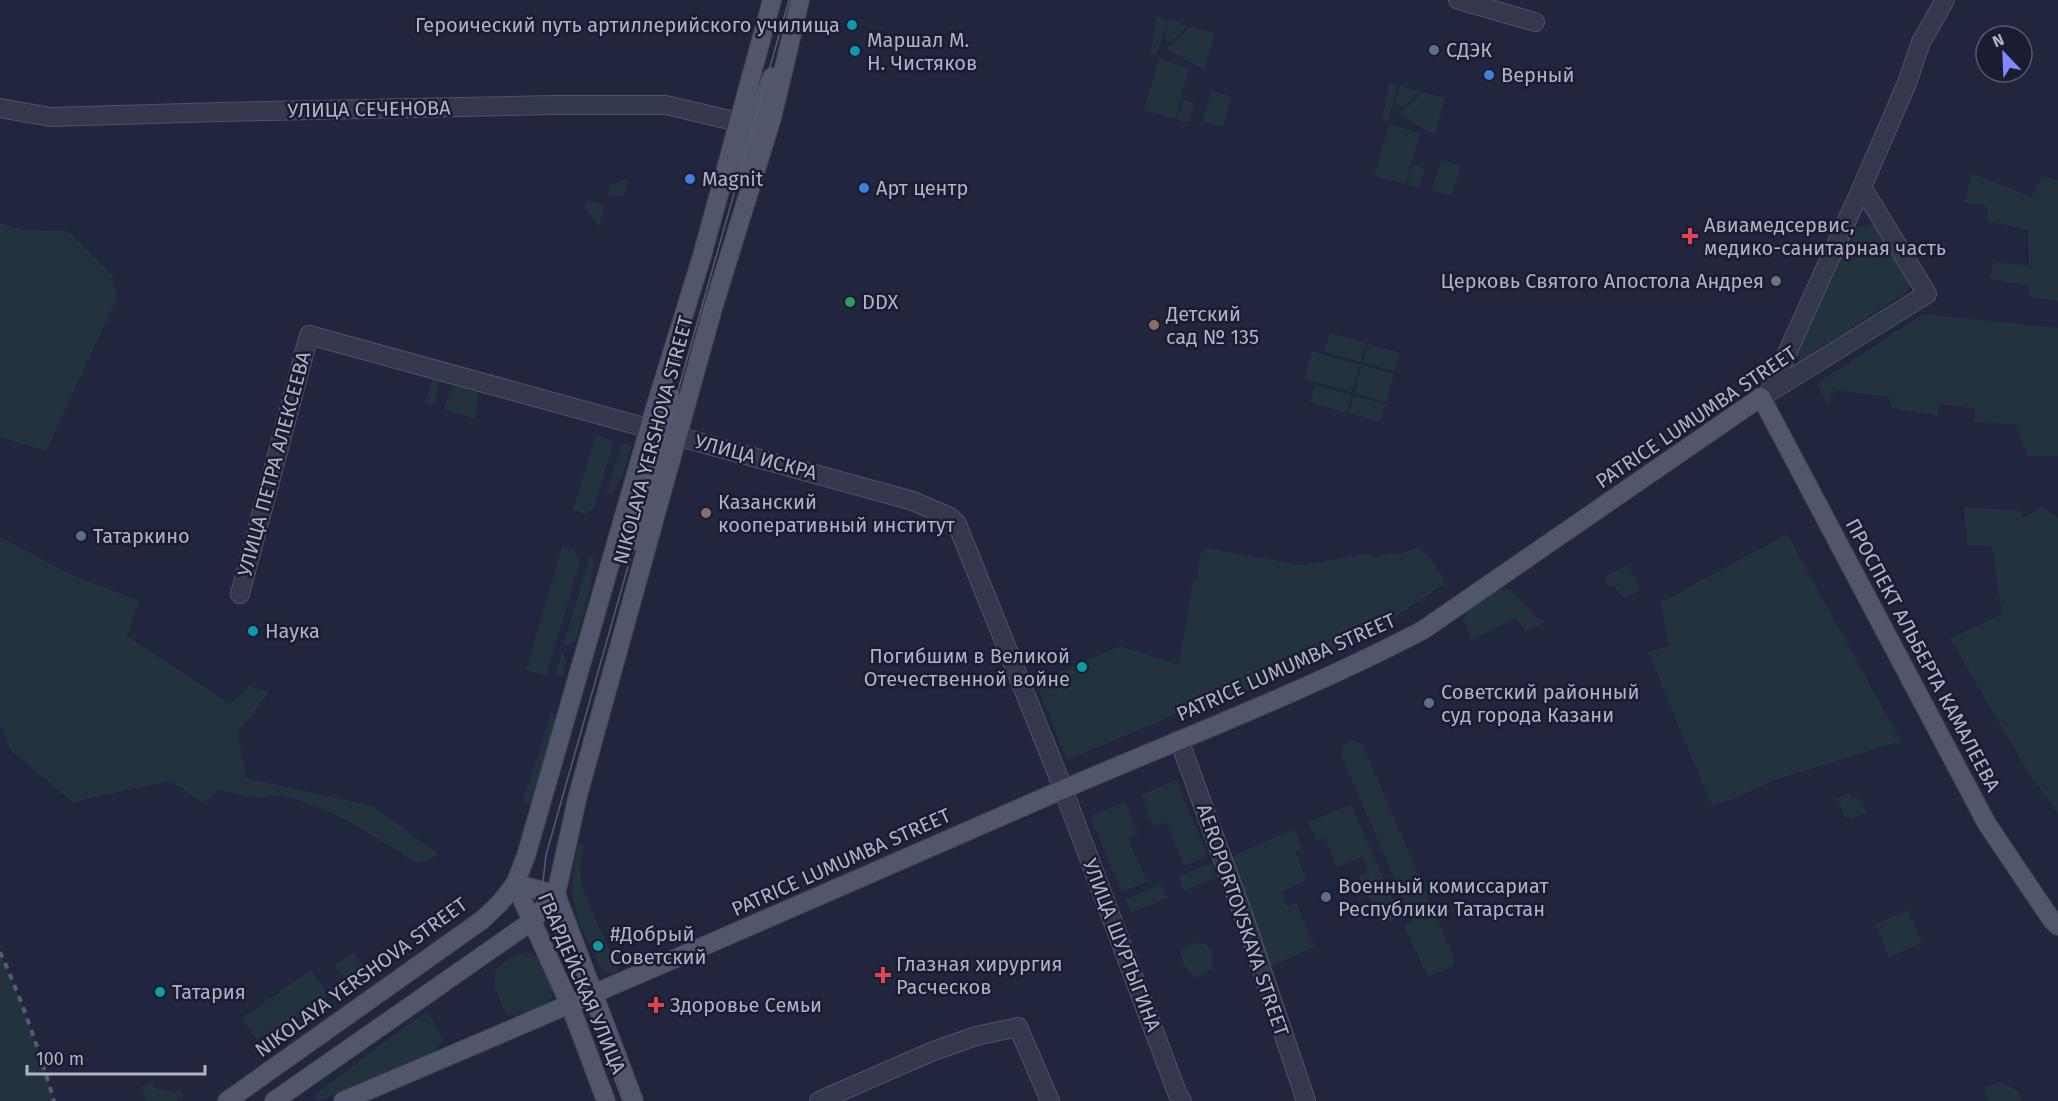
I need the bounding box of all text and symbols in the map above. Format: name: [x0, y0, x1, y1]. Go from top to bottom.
place label: Героический путь артиллерийского училища: [415, 13, 840, 37]
marker: Героический путь артиллерийского училища: [845, 18, 859, 32]
north arrow: [1974, 24, 2034, 84]
place label: Маршал М. Н. Чистяков: [867, 28, 977, 75]
text: N: [1990, 30, 2007, 51]
place label: СДЭК: [1446, 38, 1492, 62]
marker: СДЭК: [1427, 43, 1441, 57]
marker: Маршал М. Н. Чистяков: [848, 44, 862, 58]
place label: Верный: [1501, 63, 1574, 87]
marker: Верный: [1482, 68, 1496, 82]
street label: УЛИЦА СЕЧЕНОВА: [287, 96, 451, 122]
place label: Magnit: [702, 167, 764, 191]
marker: Magnit: [683, 172, 697, 186]
place label: Арт центр: [876, 176, 968, 200]
marker: Арт центр: [857, 181, 871, 195]
place label: Авиамедсервис, медико-санитарная часть: [1704, 213, 1946, 260]
marker: Авиамедсервис, медико-санитарная часть: [1681, 227, 1699, 245]
place label: Церковь Святого Апостола Андрея: [1440, 269, 1764, 293]
marker: Церковь Святого Апостола Андрея: [1769, 274, 1783, 288]
place label: DDX: [862, 290, 898, 314]
marker: DDX: [843, 295, 857, 309]
place label: Детский сад № 135: [1165, 302, 1259, 349]
street label: NIKOLAYA YERSHOVA STREET: [608, 312, 698, 567]
marker: Детский сад № 135: [1147, 318, 1161, 332]
street label: PATRICE LUMUMBA STREET: [1591, 340, 1801, 493]
street label: УЛИЦА ПЕТРА АЛЕКСЕЕВА: [232, 348, 316, 579]
street label: УЛИЦА ИСКРА: [692, 429, 820, 485]
place label: Казанский кооперативный институт: [718, 490, 956, 537]
marker: Казанский кооперативный институт: [699, 506, 713, 520]
street label: ПРОСПЕКТ АЛЬБЕРТА КАМАЛЕЕВА: [1841, 514, 2006, 796]
place label: Татаркино: [93, 524, 190, 548]
marker: Татаркино: [74, 529, 88, 543]
street label: PATRICE LUMUMBA STREET: [1173, 608, 1400, 726]
place label: Наука: [265, 619, 320, 643]
marker: Наука: [246, 624, 260, 638]
place label: Погибшим в Великой Отечественной войне: [864, 644, 1070, 691]
marker: Погибшим в Великой Отечественной войне: [1075, 660, 1089, 674]
place label: Советский районный суд города Казани: [1441, 680, 1639, 727]
marker: Советский районный суд города Казани: [1422, 696, 1436, 710]
street label: AEROPORTOVSKAYA STREET: [1192, 801, 1294, 1040]
street label: PATRICE LUMUMBA STREET: [728, 803, 955, 921]
street label: УЛИЦА ШУРТЫГИНА: [1078, 855, 1166, 1035]
place label: Военный комиссариат Республики Татарстан: [1338, 874, 1549, 921]
street label: ГВАРДЕЙСКАЯ УЛИЦА: [533, 889, 631, 1078]
marker: Военный комиссариат Республики Татарстан: [1319, 890, 1333, 904]
street label: NIKOLAYA YERSHOVA STREET: [250, 892, 472, 1062]
place label: #Добрый Советский: [610, 922, 707, 969]
marker: #Добрый Советский: [591, 939, 605, 953]
place label: Глазная хирургия Расческов: [896, 952, 1062, 999]
marker: Глазная хирургия Расческов: [874, 966, 892, 984]
place label: Татария: [172, 980, 246, 1004]
marker: Татария: [153, 985, 167, 999]
place label: Здоровье Семьи: [670, 993, 822, 1017]
marker: Здоровье Семьи: [647, 996, 665, 1014]
scale bar: [27, 1038, 206, 1076]
text: 100 m: [36, 1048, 84, 1070]

